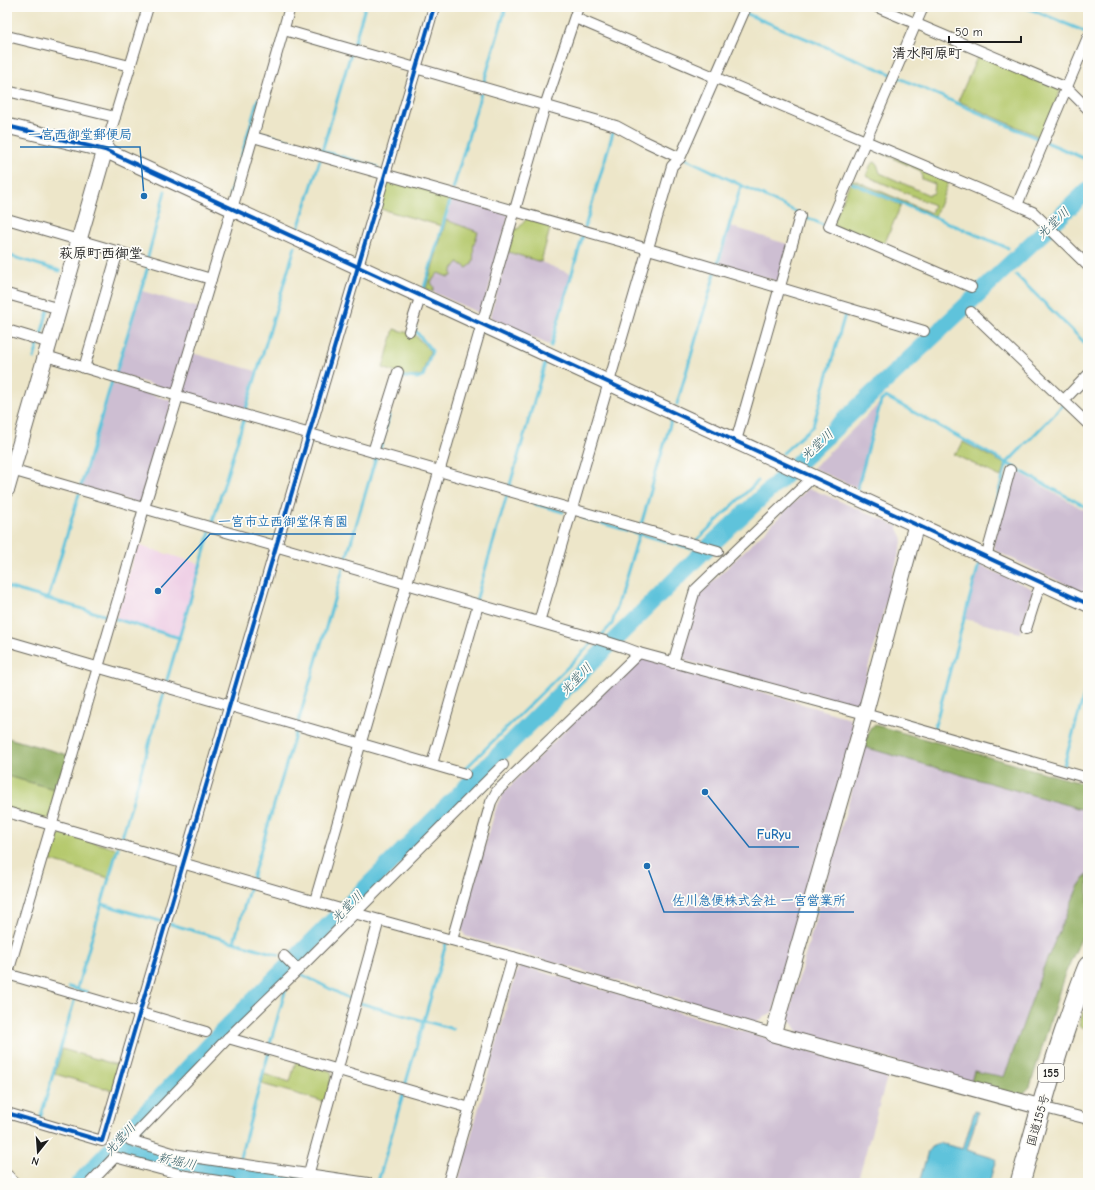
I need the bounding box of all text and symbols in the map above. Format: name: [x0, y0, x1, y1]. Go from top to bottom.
scale bar: [949, 18, 1021, 44]
text: 50 m: [955, 25, 983, 39]
district label: 清水阿原町: [892, 45, 962, 62]
callout: 一宮西御堂郵便局: [20, 122, 140, 147]
text: 一宮西御堂郵便局: [28, 127, 132, 142]
water label: 光堂川: [1034, 204, 1072, 242]
district label: 萩原町西御堂: [59, 245, 143, 262]
water label: 光堂川: [798, 426, 836, 464]
callout: 一宮市立西御堂保育園: [210, 509, 356, 534]
text: 一宮市立西御堂保育園: [218, 514, 348, 529]
water label: 光堂川: [557, 660, 595, 698]
callout: FuRyu: [749, 822, 799, 847]
text: FuRyu: [757, 827, 791, 842]
callout: 佐川急便株式会社 一宮営業所: [664, 887, 854, 912]
water label: 光堂川: [328, 888, 366, 926]
text: 佐川急便株式会社 一宮営業所: [672, 893, 846, 908]
road number: 155: [1038, 1064, 1064, 1082]
street label: 国道155号: [1024, 1092, 1052, 1148]
water label: 光堂川: [101, 1120, 139, 1158]
north arrow: [18, 1132, 58, 1172]
water label: 新堀川: [156, 1150, 198, 1172]
text: N: [30, 1154, 41, 1168]

